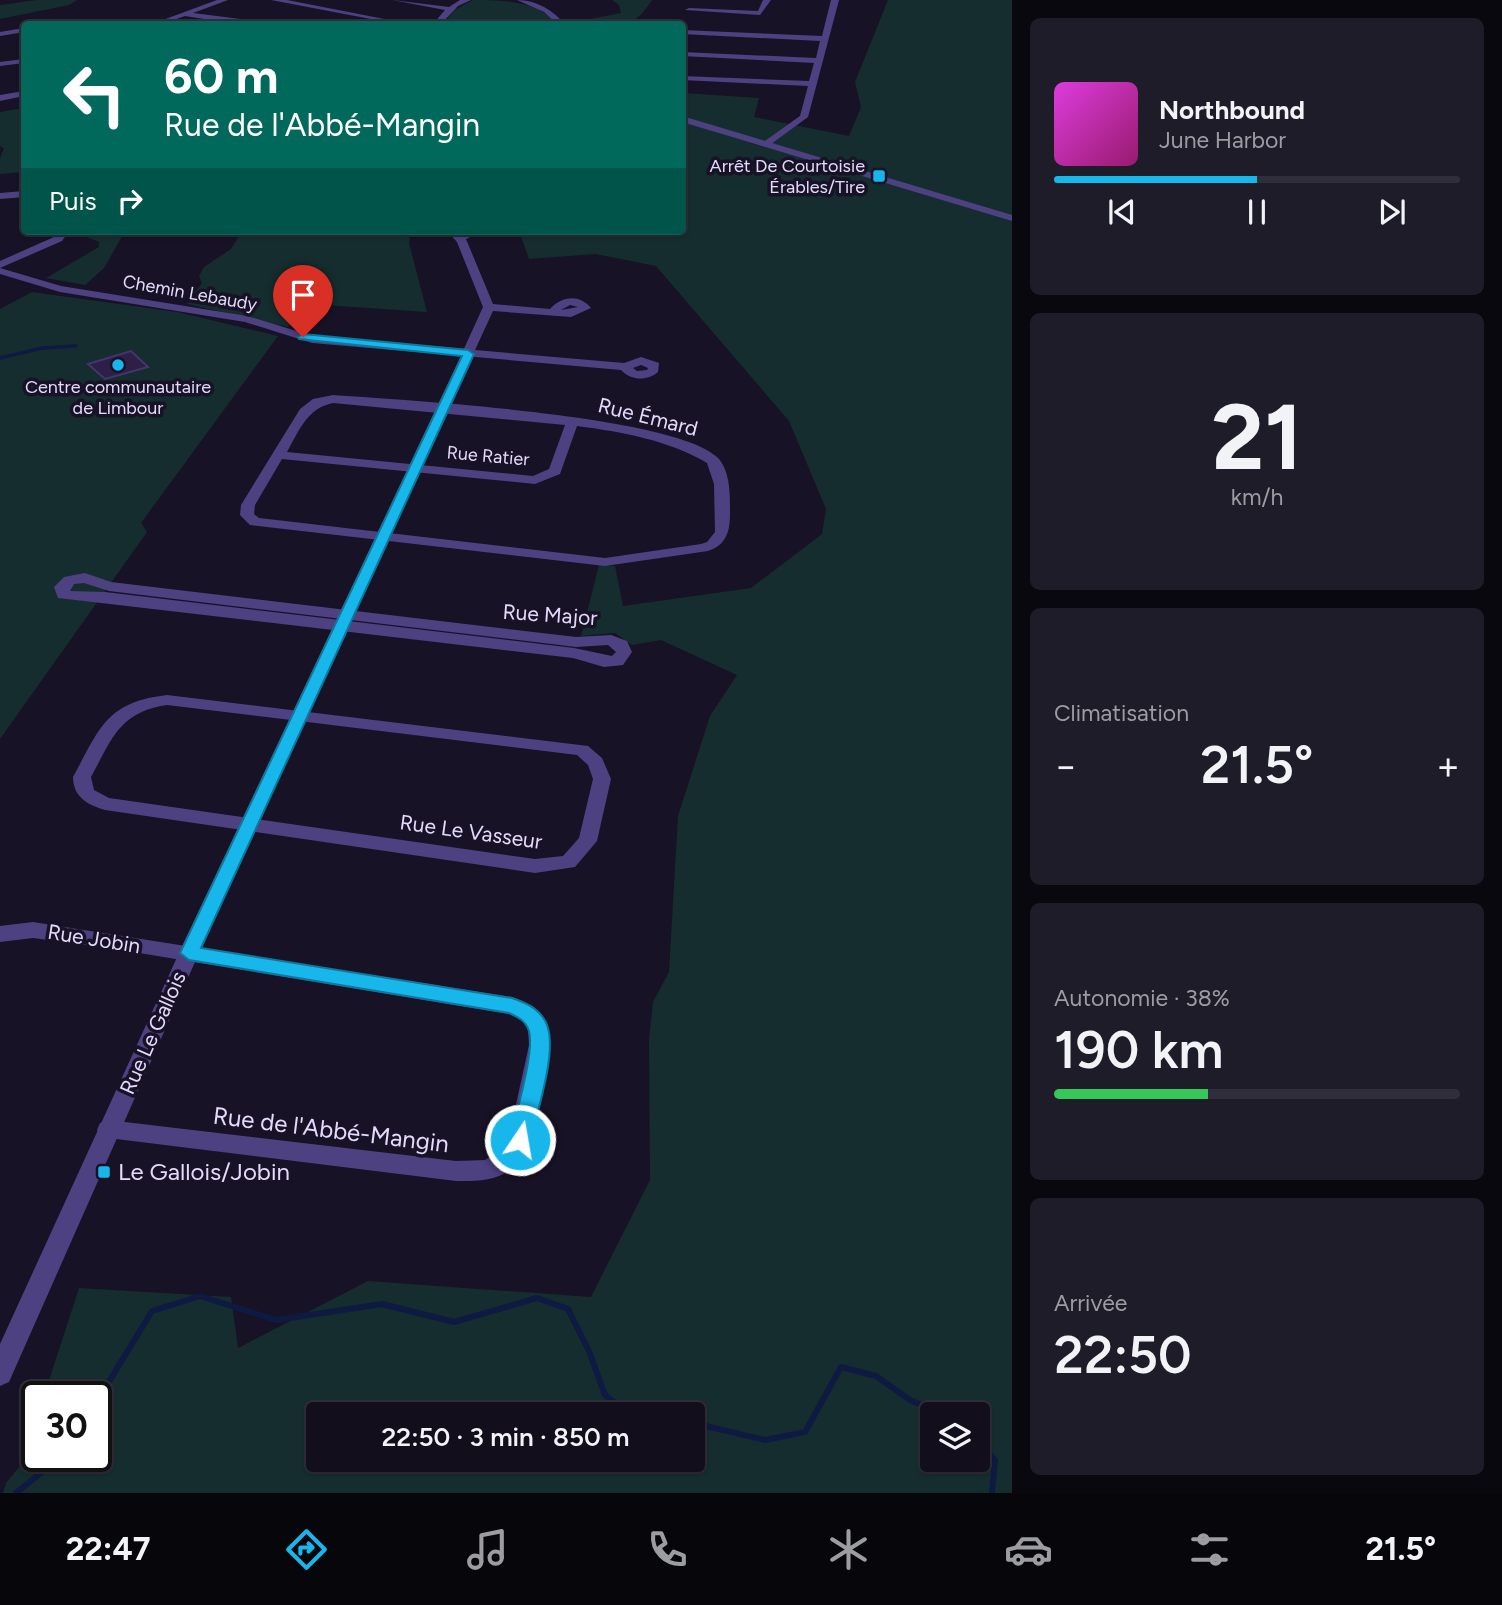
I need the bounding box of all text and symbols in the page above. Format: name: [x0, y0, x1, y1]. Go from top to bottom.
text: 60 m: [164, 46, 279, 105]
icon: left: [49, 49, 140, 140]
text: Northbound: [1159, 94, 1305, 126]
text: Rue de l'Abbé-Mangin: [164, 106, 480, 144]
text: June Harbor: [1159, 126, 1286, 154]
place label: Arrêt De Courtoisie Érables/Tire: [710, 155, 865, 198]
marker: Arrêt De Courtoisie Érables/Tire: [871, 168, 887, 184]
icon: right: [111, 182, 149, 220]
text: Puis: [49, 185, 97, 217]
icon: previous: [1103, 193, 1141, 231]
icon: pause: [1238, 193, 1276, 231]
icon: next: [1373, 193, 1411, 231]
pin: [273, 265, 333, 337]
street label: Chemin Lebaudy: [121, 270, 259, 316]
icon: arrive: [284, 276, 322, 314]
marker: Centre communautaire de Limbour: [110, 357, 126, 373]
place label: Centre communautaire de Limbour: [25, 376, 211, 419]
text: 21: [1211, 383, 1303, 492]
street label: Rue Émard: [596, 392, 701, 441]
street label: Rue Ratier: [446, 441, 530, 471]
text: km/h: [1231, 483, 1283, 511]
street label: Rue Major: [502, 599, 598, 630]
text: Climatisation: [1054, 699, 1189, 727]
text: 21.5°: [1200, 734, 1314, 796]
text: −: [1054, 743, 1078, 789]
text: +: [1436, 743, 1460, 789]
street label: Rue Le Vasseur: [398, 809, 544, 854]
street label: Rue Jobin: [46, 919, 142, 958]
street label: Rue Le Gallois: [114, 967, 191, 1098]
text: Autonomie · 38%: [1054, 984, 1230, 1012]
text: 190 km: [1054, 1019, 1224, 1081]
street label: Rue de l'Abbé-Mangin: [212, 1101, 451, 1158]
position arrow: [483, 1103, 557, 1177]
place label: Le Gallois/Jobin: [118, 1157, 290, 1186]
marker: Le Gallois/Jobin: [96, 1164, 112, 1180]
text: Arrivée: [1054, 1289, 1127, 1317]
text: 22:50: [1054, 1324, 1192, 1386]
speed limit sign: 30: [21, 1381, 112, 1472]
map controls: [920, 1402, 990, 1472]
button: layers: [920, 1402, 990, 1472]
text: 22:50 · 3 min · 850 m: [382, 1421, 630, 1453]
icon: directions: [282, 1525, 331, 1574]
icon: music: [463, 1525, 512, 1574]
icon: phone: [643, 1525, 692, 1574]
icon: climate: [824, 1525, 873, 1574]
icon: car: [1004, 1525, 1053, 1574]
icon: filters: [1185, 1525, 1234, 1574]
text: 22:47: [66, 1530, 151, 1568]
text: 21.5°: [1365, 1530, 1436, 1568]

